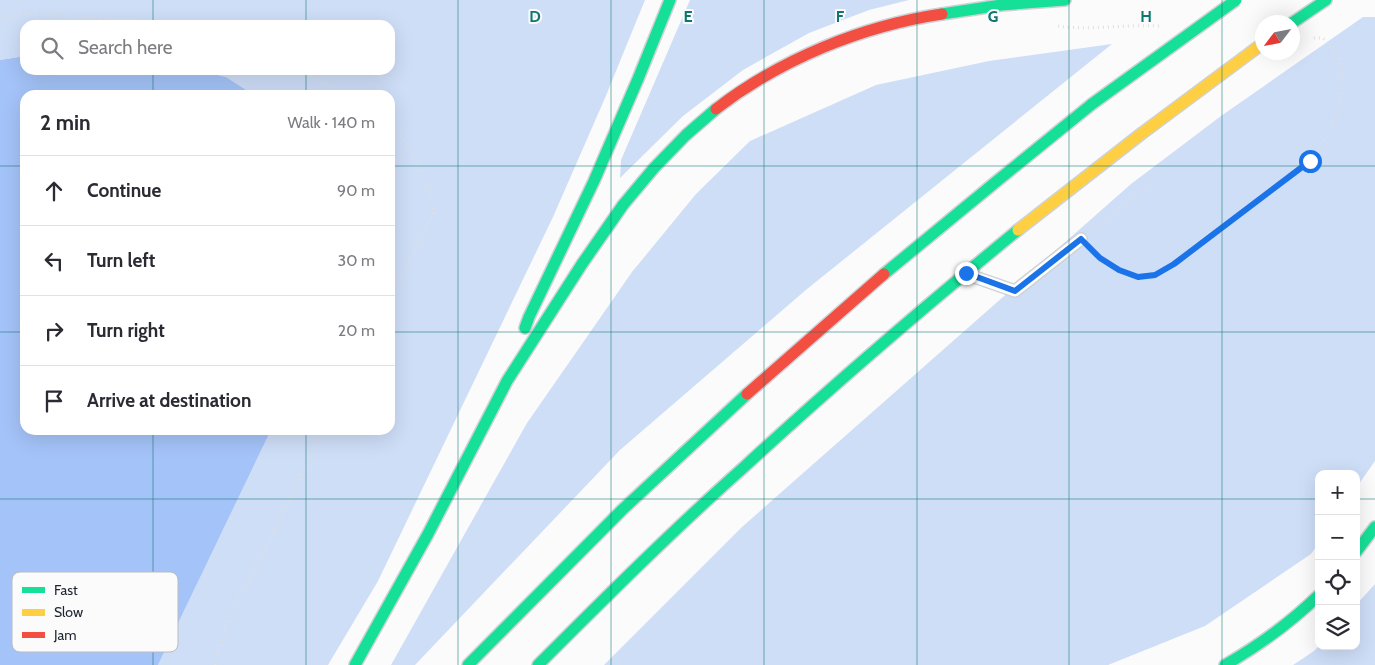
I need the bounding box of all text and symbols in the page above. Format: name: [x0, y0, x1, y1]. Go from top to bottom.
text: D: [529, 7, 541, 26]
text: E: [683, 7, 693, 26]
text: F: [836, 7, 845, 26]
text: G: [988, 7, 998, 26]
text: H: [1140, 7, 1152, 26]
north arrow: [1255, 15, 1300, 60]
search box: [20, 20, 395, 75]
icon: search: [38, 34, 66, 62]
text: Search here: [78, 36, 172, 59]
text: 2 min: [40, 110, 91, 135]
text: Walk · 140 m: [288, 113, 375, 132]
route start: [1299, 150, 1322, 173]
icon: ahead: [40, 177, 68, 205]
text: Continue: [87, 179, 161, 202]
text: 90 m: [337, 181, 375, 200]
icon: left: [40, 247, 68, 275]
text: Turn left: [87, 249, 155, 272]
text: 30 m: [338, 251, 375, 270]
route end: [955, 262, 978, 285]
icon: right: [40, 317, 68, 345]
text: Turn right: [87, 319, 165, 342]
text: 20 m: [338, 321, 375, 340]
icon: arrive: [40, 387, 68, 415]
text: Arrive at destination: [87, 389, 251, 412]
map controls: [1315, 470, 1360, 650]
button: +: [1315, 470, 1360, 515]
button: −: [1315, 515, 1360, 560]
button: locate: [1315, 560, 1360, 605]
legend: [12, 572, 178, 652]
text: Fast: [54, 581, 78, 599]
text: Slow: [54, 603, 83, 621]
button: layers: [1315, 605, 1360, 650]
text: Jam: [53, 626, 76, 644]

